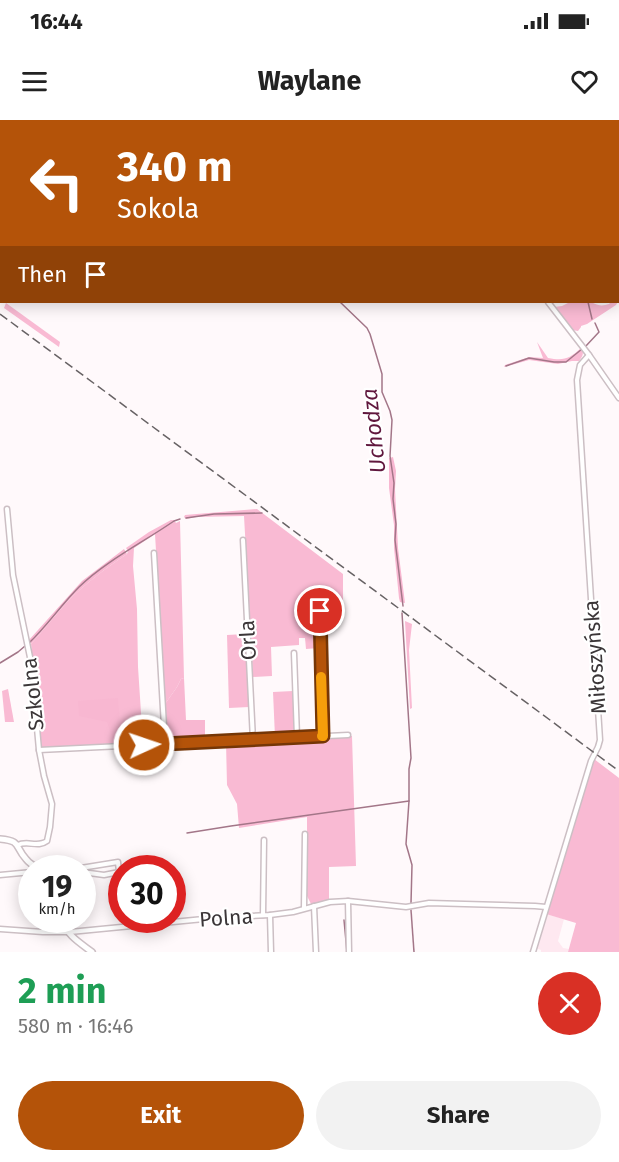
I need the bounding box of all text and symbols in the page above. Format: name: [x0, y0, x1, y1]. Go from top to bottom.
text: 16:44: [30, 8, 83, 35]
icon: menu: [18, 65, 51, 98]
text: Waylane: [258, 65, 361, 97]
icon: heart: [568, 65, 601, 98]
text: 340 m: [117, 142, 233, 192]
icon: left: [18, 144, 96, 222]
text: Sokola: [117, 193, 199, 225]
icon: arrive: [79, 258, 112, 291]
text: Then: [18, 261, 67, 288]
water label: Uchodza: [356, 387, 391, 475]
pin: [294, 585, 345, 636]
icon: arrive: [303, 594, 336, 627]
street label: Miłoszyńska: [578, 599, 612, 715]
street label: Orla: [234, 619, 262, 661]
street label: Szkolna: [16, 656, 50, 732]
position arrow: [112, 713, 176, 777]
speed limit sign: 30: [108, 855, 186, 933]
text: 19: [42, 869, 72, 905]
text: km/h: [38, 900, 76, 918]
street label: Polna: [198, 903, 254, 933]
text: 2 min: [18, 969, 107, 1013]
button: close: [538, 972, 601, 1035]
text: 580 m · 16:46: [18, 1014, 133, 1038]
button: Exit: [18, 1081, 304, 1150]
button: Share: [316, 1081, 601, 1150]

